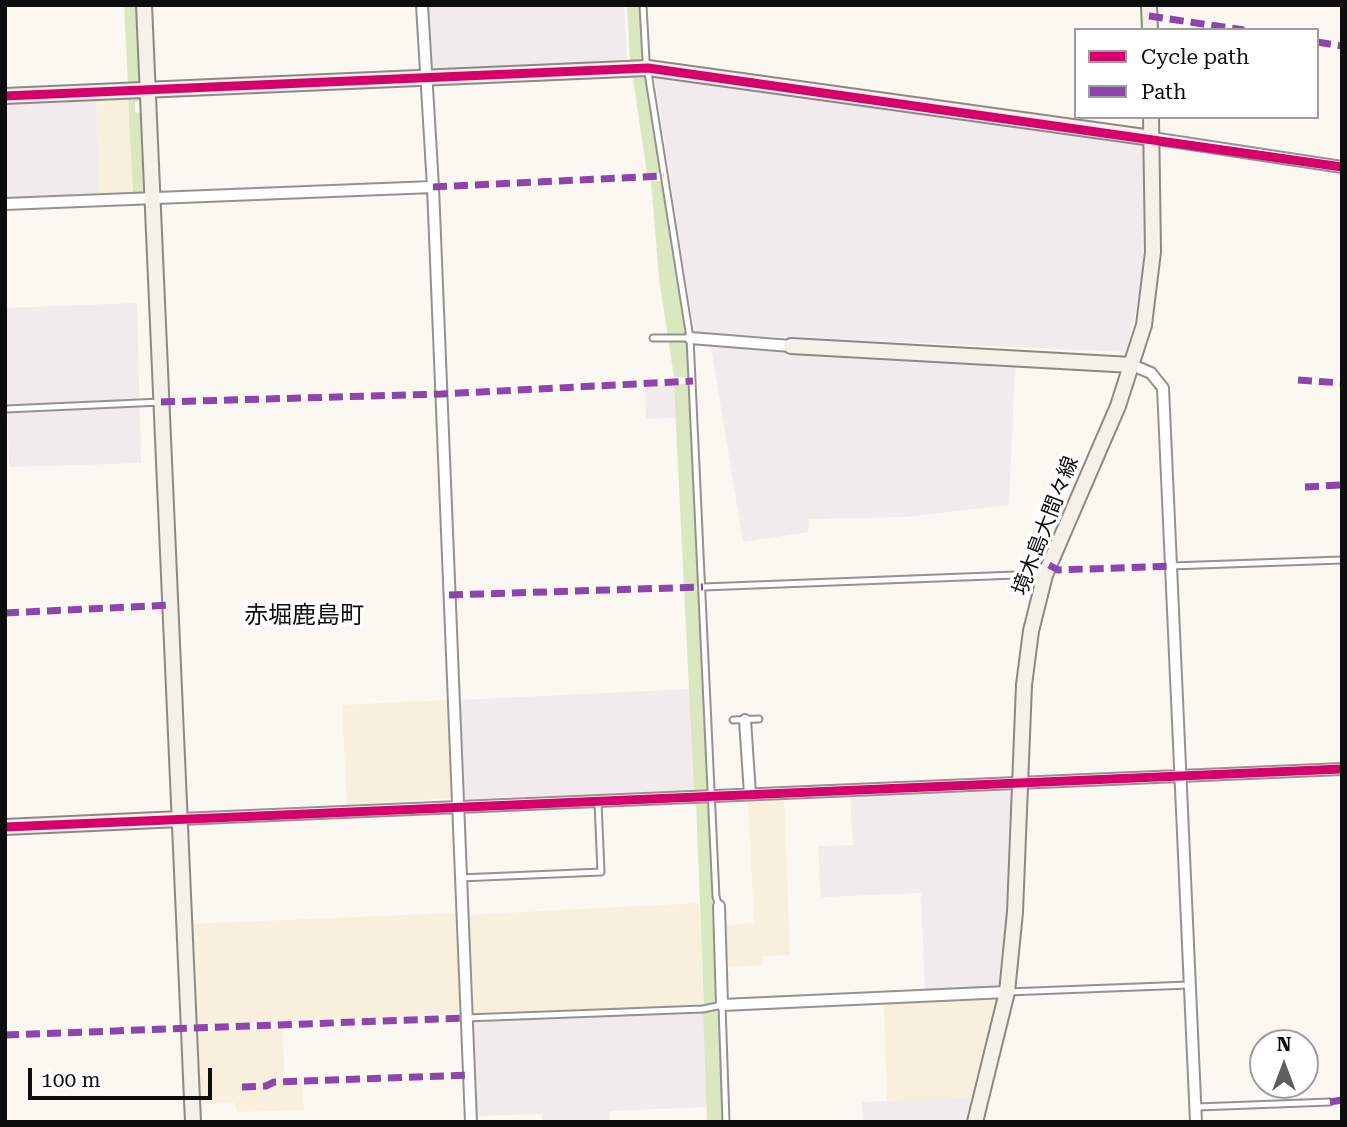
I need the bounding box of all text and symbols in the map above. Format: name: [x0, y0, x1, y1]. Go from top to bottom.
legend: [1074, 28, 1319, 119]
text: Cycle path: [1141, 45, 1249, 69]
text: Path: [1141, 80, 1187, 104]
street label: 境木島大間々線: [1008, 453, 1084, 599]
district label: 赤堀鹿島町: [244, 602, 364, 630]
north arrow: [1249, 1029, 1319, 1099]
text: N: [1277, 1033, 1291, 1056]
scale bar: [32, 1054, 215, 1098]
text: 100 m: [41, 1068, 101, 1092]

